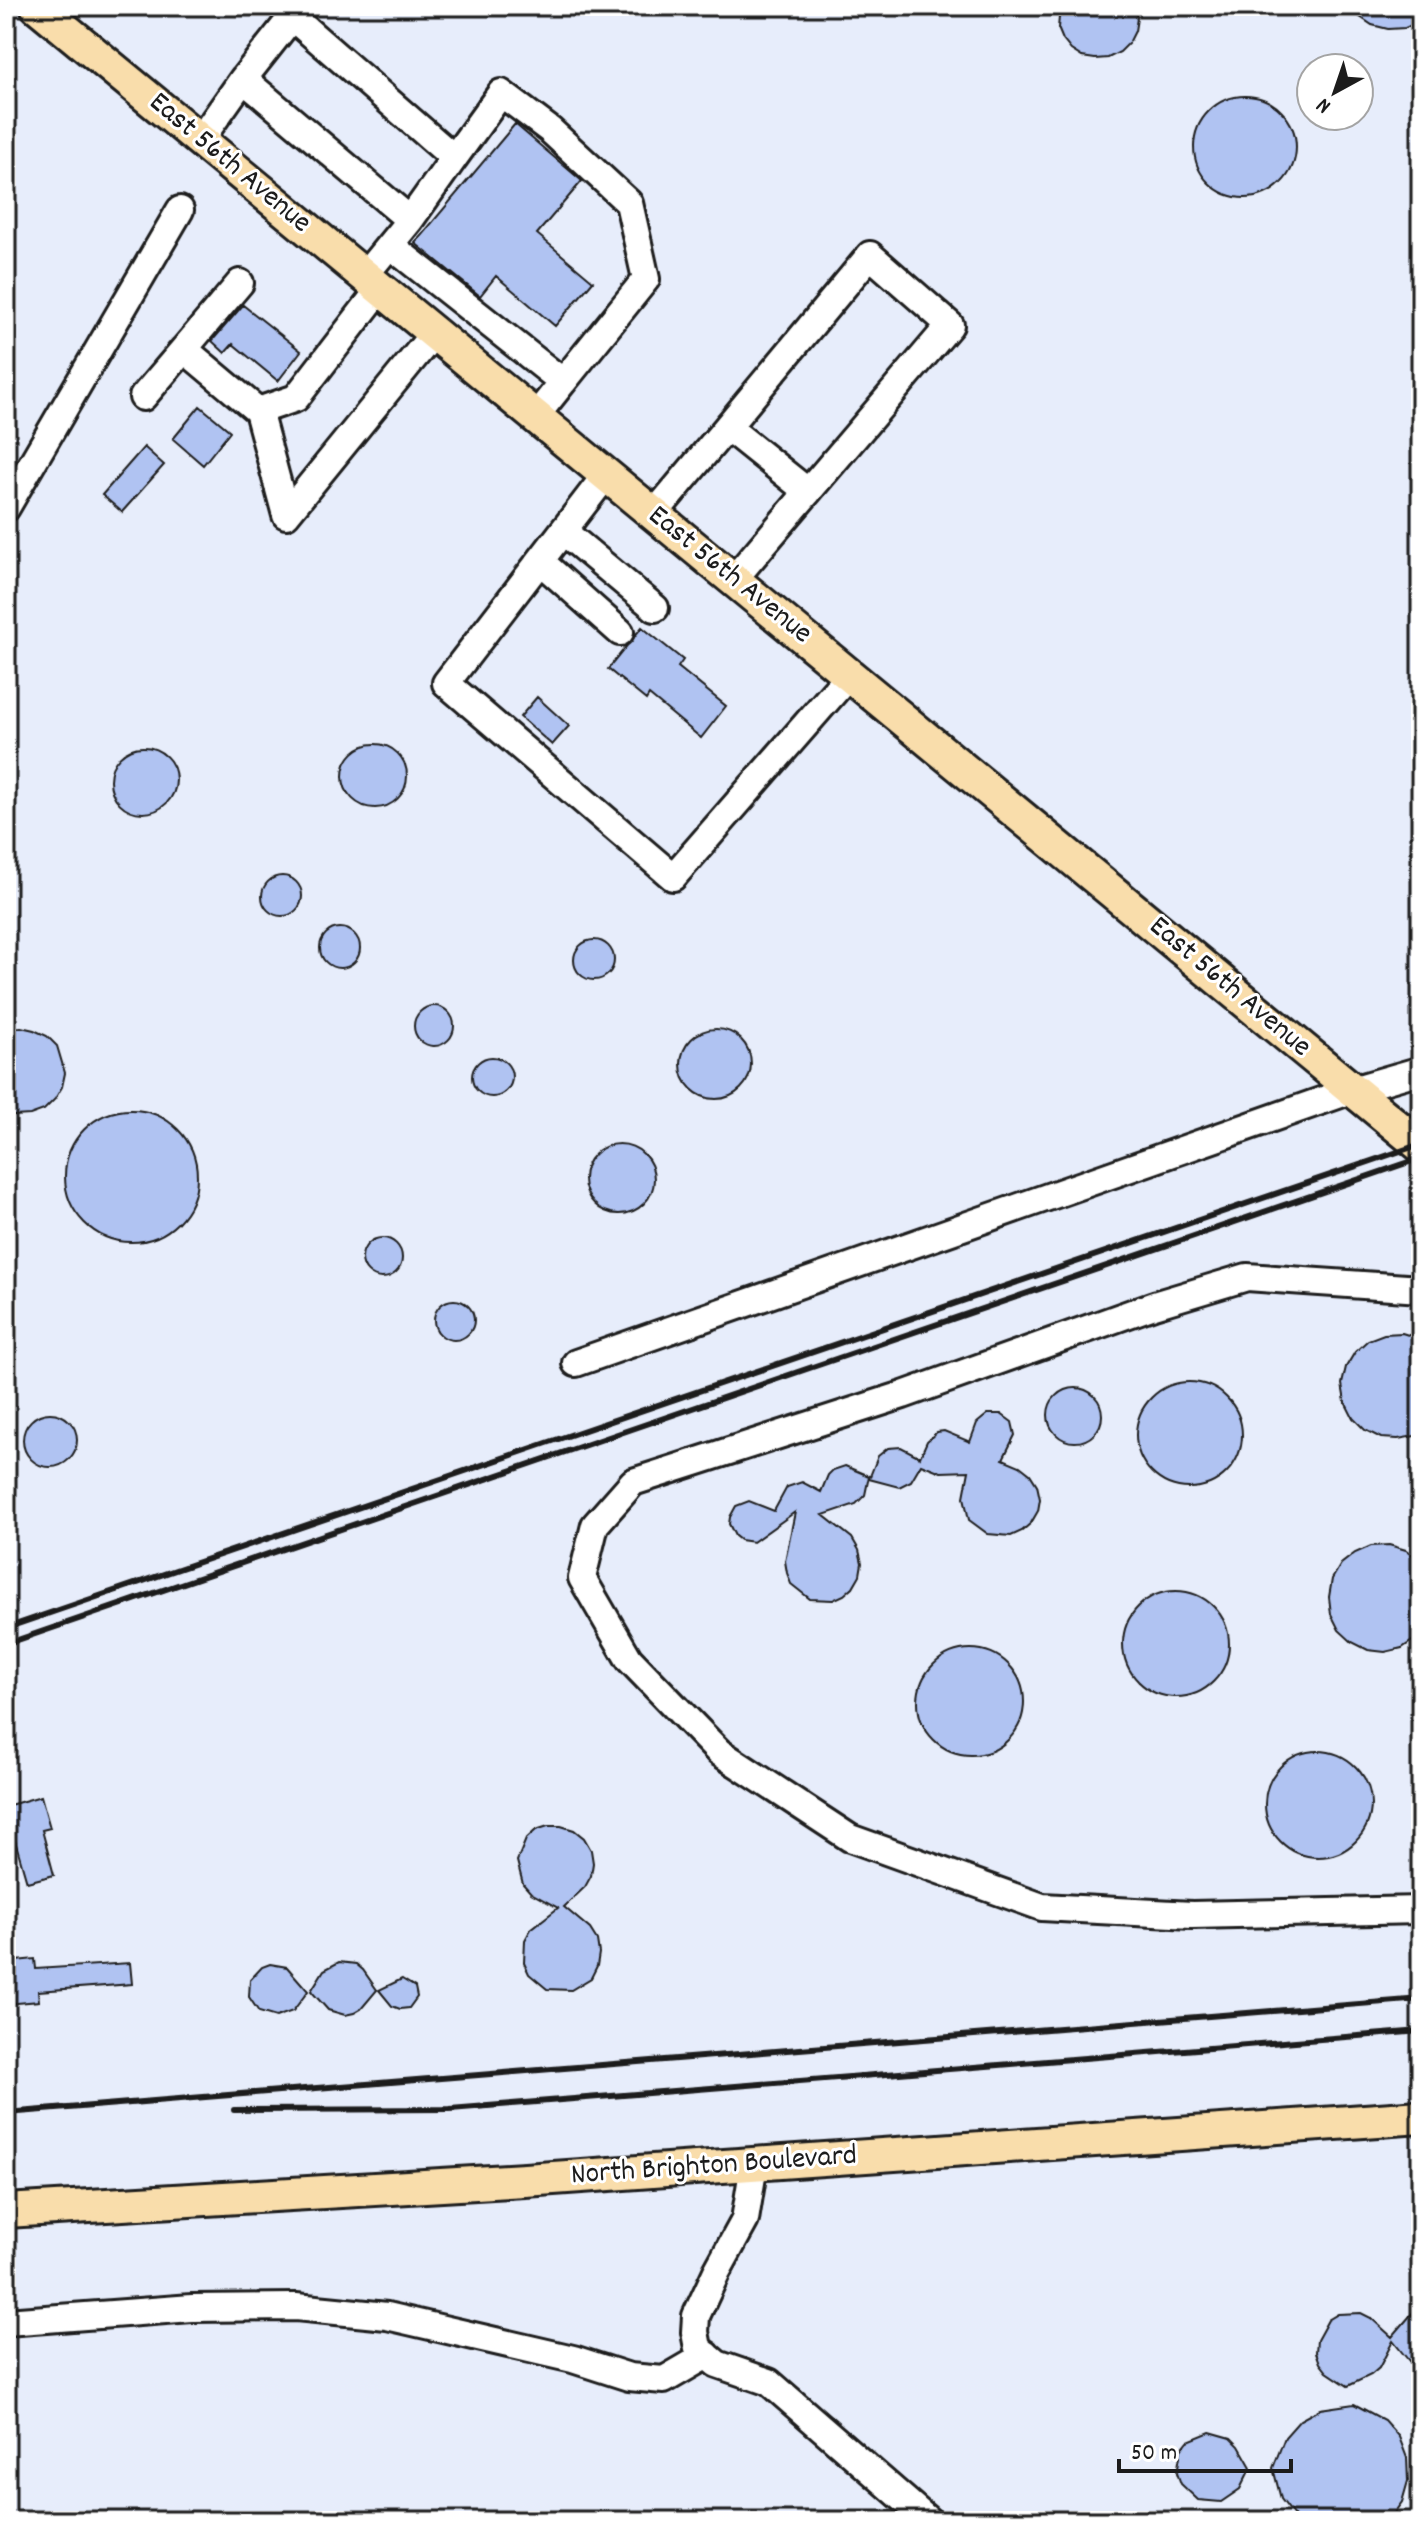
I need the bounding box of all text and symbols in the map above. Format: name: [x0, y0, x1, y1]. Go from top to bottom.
north arrow: [1295, 52, 1375, 132]
street label: East 56th Avenue: [138, 83, 320, 245]
text: N: [1310, 89, 1339, 120]
street label: East 56th Avenue: [638, 496, 820, 656]
street label: East 56th Avenue: [1138, 907, 1320, 1069]
street label: North Brighton Boulevard: [570, 2136, 858, 2198]
scale bar: [1119, 2423, 1291, 2473]
text: 50 m: [1131, 2437, 1177, 2471]

